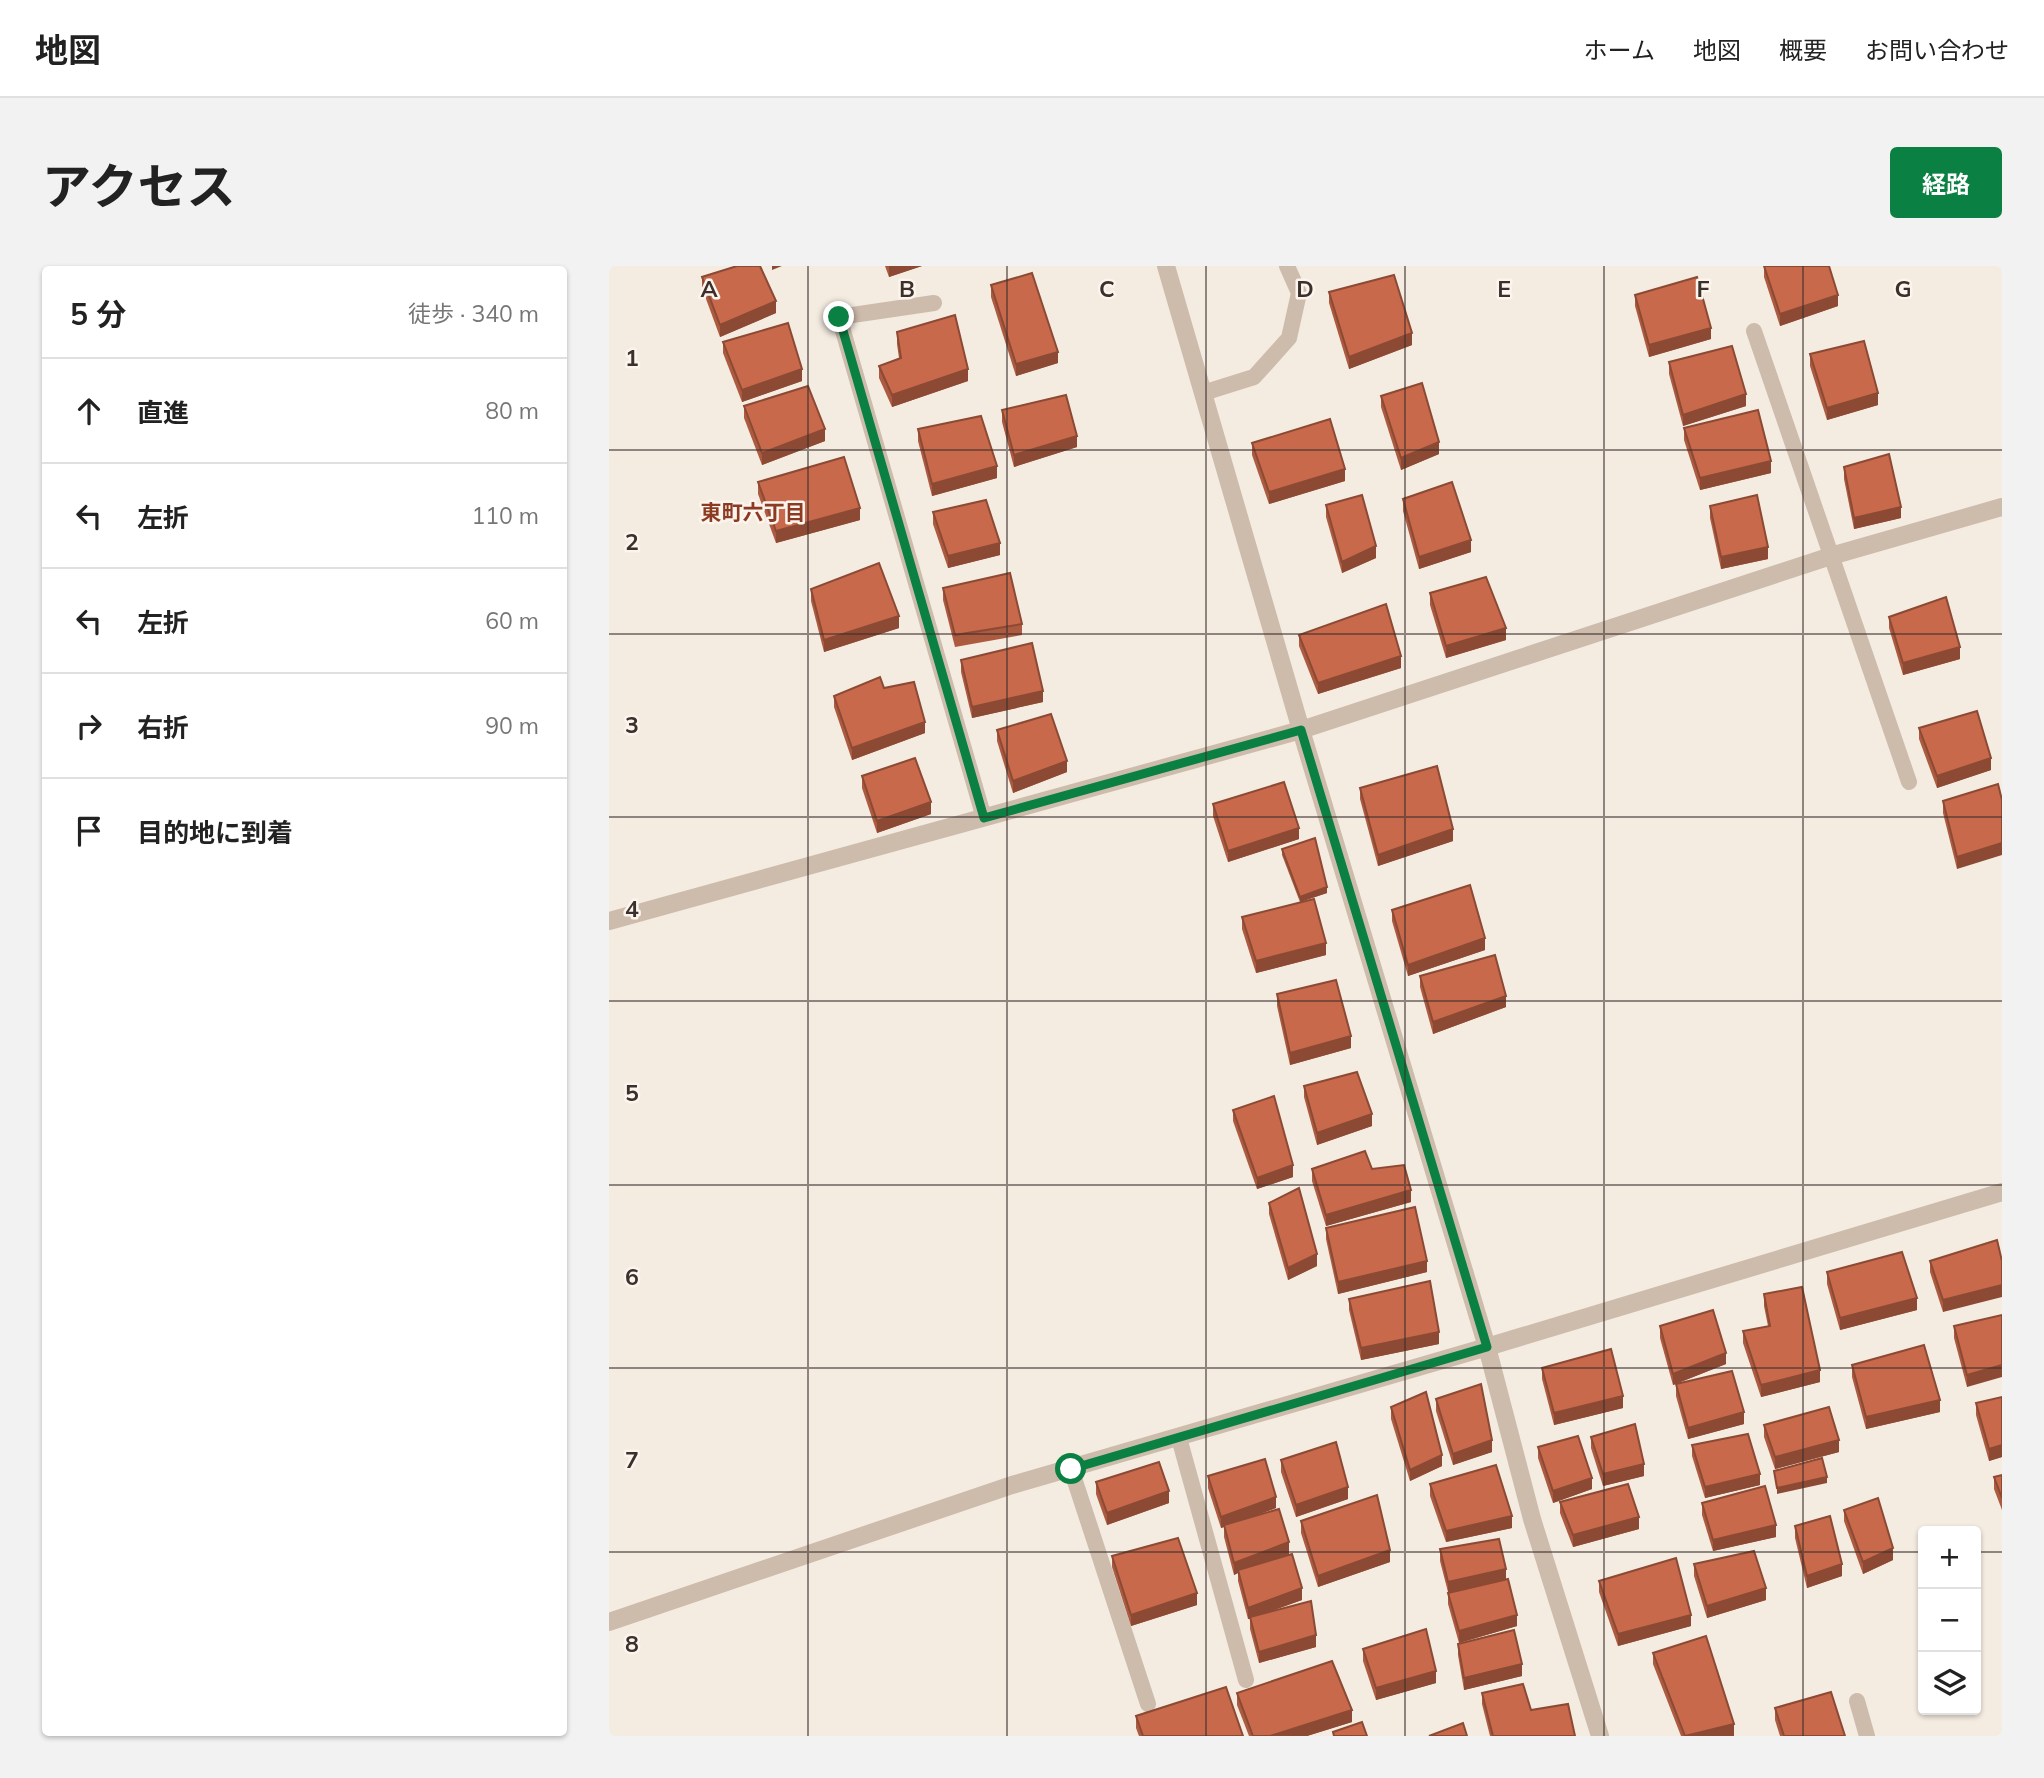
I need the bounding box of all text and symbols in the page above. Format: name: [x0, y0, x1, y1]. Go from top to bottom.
text: 地図: [35, 29, 101, 70]
text: ホーム: [1584, 35, 1655, 65]
text: 地図: [1693, 35, 1741, 65]
text: 概要: [1779, 35, 1827, 65]
text: お問い合わせ: [1865, 35, 2009, 65]
button: 経路: [1890, 147, 2002, 218]
text: アクセス: [42, 155, 236, 216]
text: A: [700, 274, 718, 303]
text: B: [899, 274, 915, 303]
text: C: [1099, 274, 1115, 303]
text: D: [1296, 274, 1314, 303]
text: E: [1497, 274, 1511, 303]
text: F: [1696, 274, 1710, 303]
text: G: [1894, 274, 1912, 303]
text: 5 分: [70, 295, 126, 333]
text: 徒歩 · 340 m: [408, 299, 539, 328]
route end: [823, 301, 854, 332]
text: 1: [625, 343, 639, 372]
icon: ahead: [70, 392, 108, 430]
text: 直進: [137, 396, 189, 429]
text: 80 m: [485, 396, 539, 425]
icon: left: [70, 497, 108, 535]
district label: 東町六丁目: [701, 499, 806, 525]
text: 左折: [137, 501, 189, 534]
text: 110 m: [471, 501, 539, 530]
text: 2: [625, 527, 639, 556]
icon: left: [70, 602, 108, 640]
text: 左折: [137, 606, 189, 639]
text: 60 m: [485, 606, 539, 635]
icon: right: [70, 707, 108, 745]
text: 3: [625, 710, 639, 739]
text: 右折: [137, 711, 189, 744]
text: 90 m: [485, 711, 539, 740]
icon: arrive: [70, 812, 108, 850]
text: 目的地に到着: [137, 816, 293, 849]
text: 4: [625, 894, 639, 923]
text: 5: [625, 1078, 639, 1107]
text: 6: [625, 1262, 639, 1291]
text: 7: [625, 1445, 639, 1474]
route start: [1055, 1453, 1086, 1484]
map controls: [1918, 1526, 1981, 1715]
button: +: [1918, 1526, 1981, 1589]
button: −: [1918, 1589, 1981, 1652]
text: 8: [625, 1629, 639, 1658]
button: layers: [1918, 1652, 1981, 1715]

